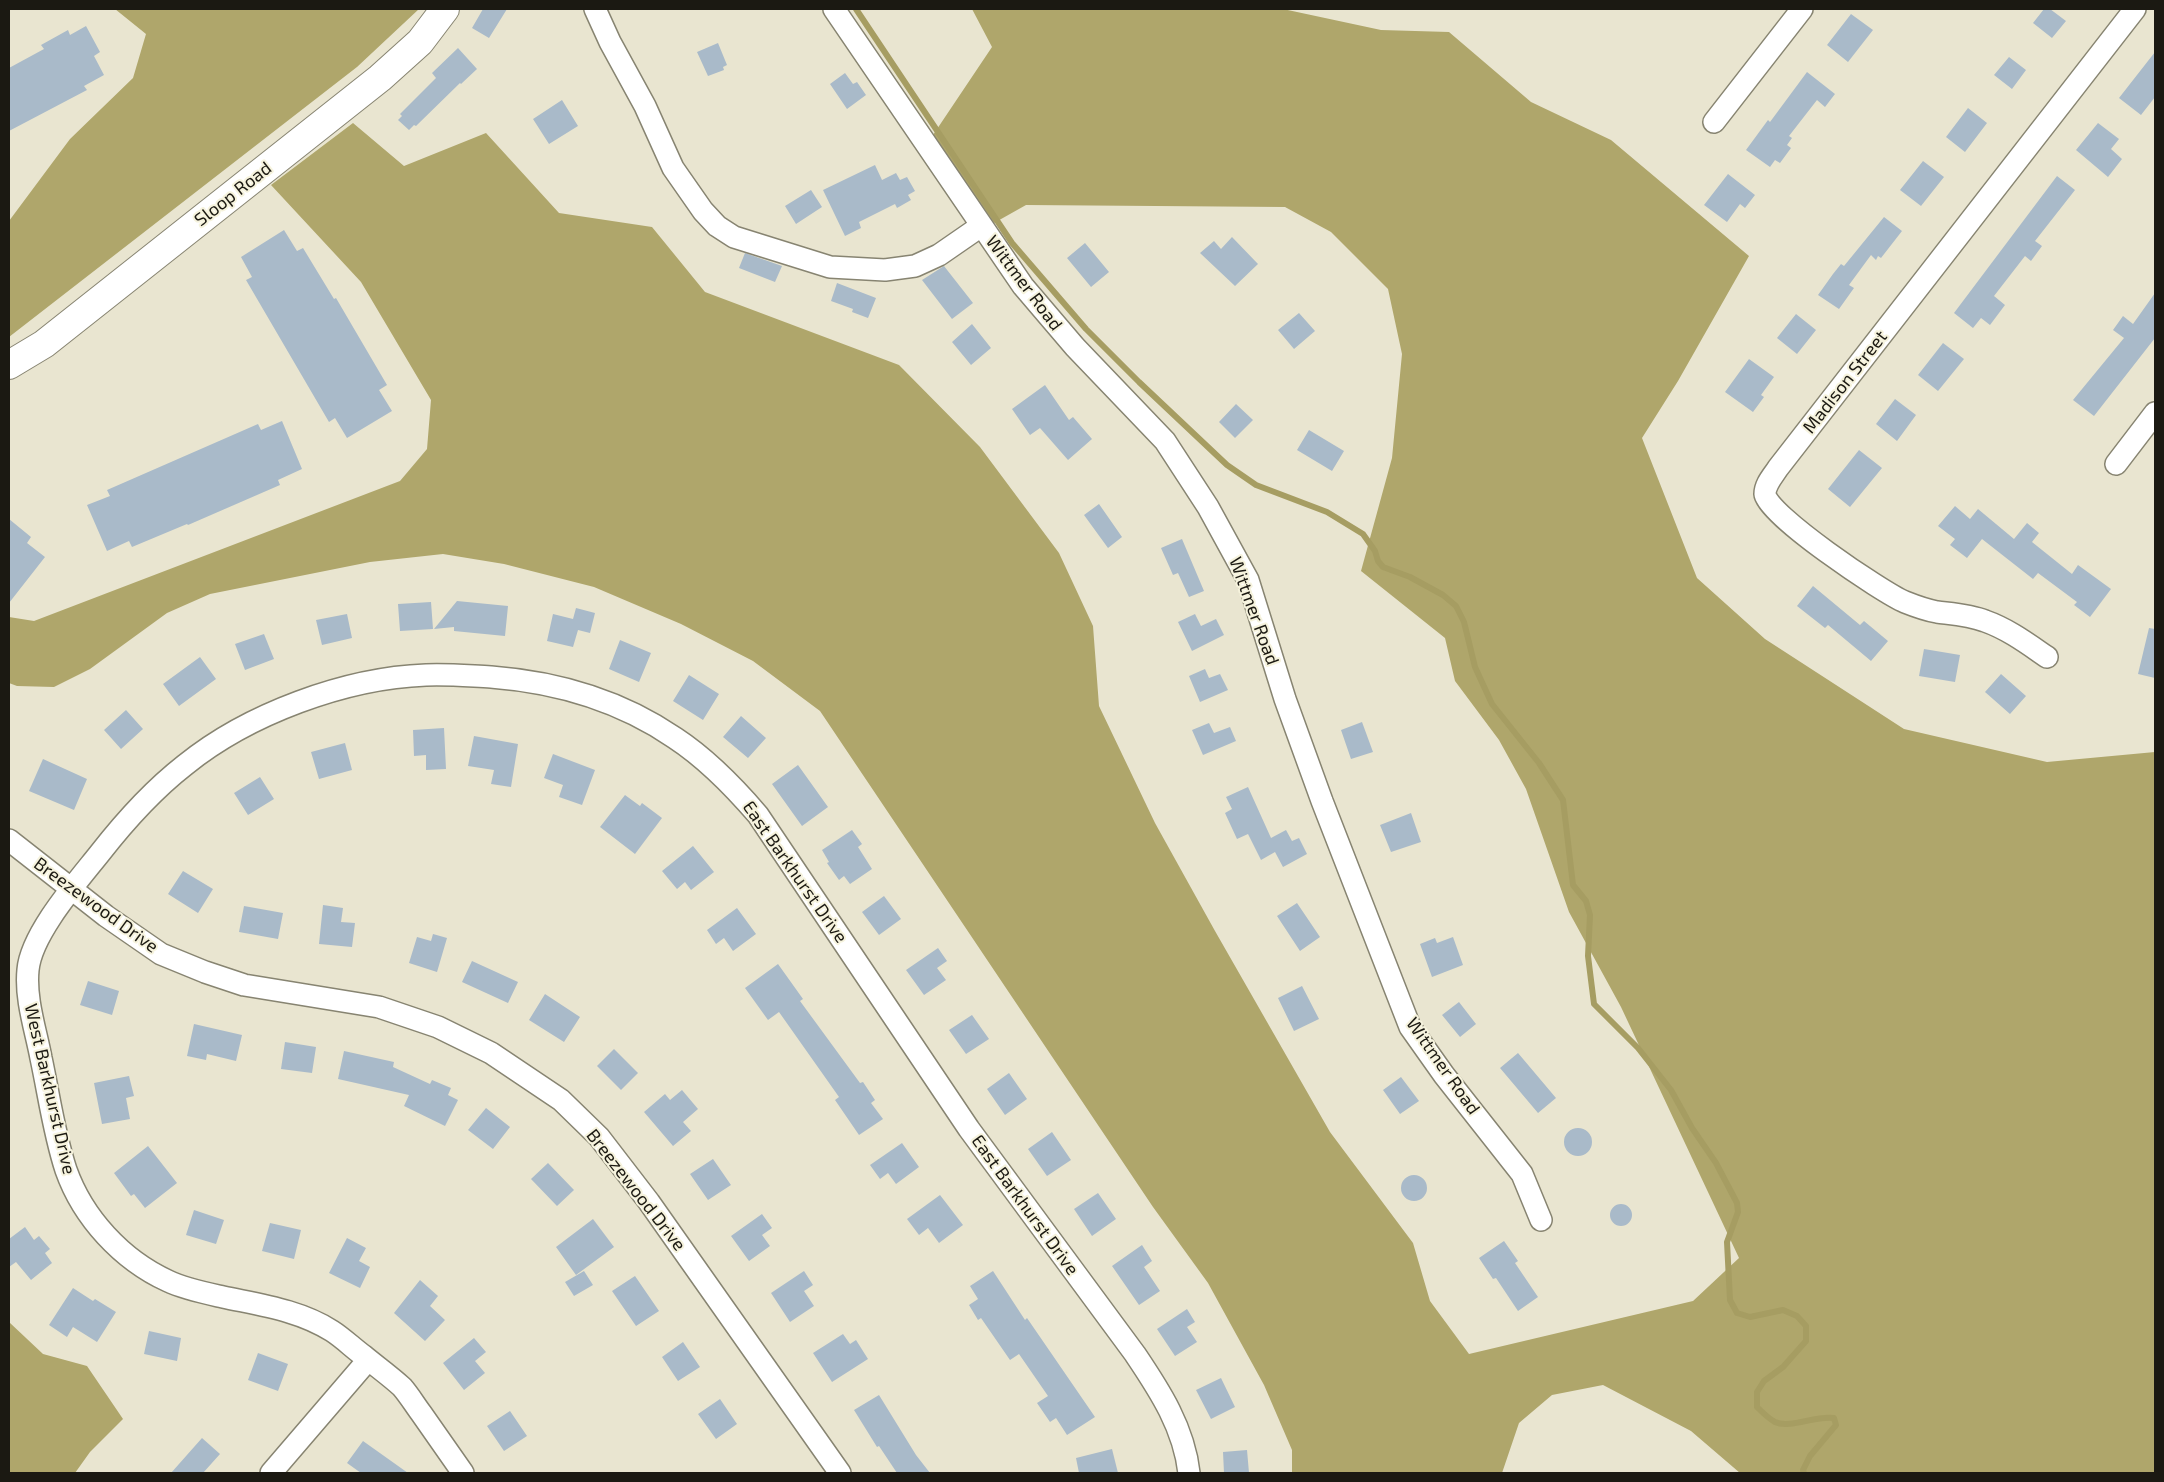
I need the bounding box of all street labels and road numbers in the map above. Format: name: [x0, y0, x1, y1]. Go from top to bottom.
street label: Sloop Road: [190, 157, 276, 231]
street label: Wittmer Road: [981, 231, 1067, 335]
street label: Madison Street: [1798, 326, 1892, 438]
street label: Wittmer Road: [1224, 554, 1284, 668]
street label: East Barkhurst Drive: [738, 797, 852, 947]
street label: Breezewood Drive: [30, 853, 162, 957]
street label: West Barkhurst Drive: [20, 1002, 80, 1176]
street label: Wittmer Road: [1402, 1013, 1484, 1119]
street label: Breezewood Drive: [582, 1125, 690, 1255]
street label: East Barkhurst Drive: [967, 1131, 1083, 1279]

